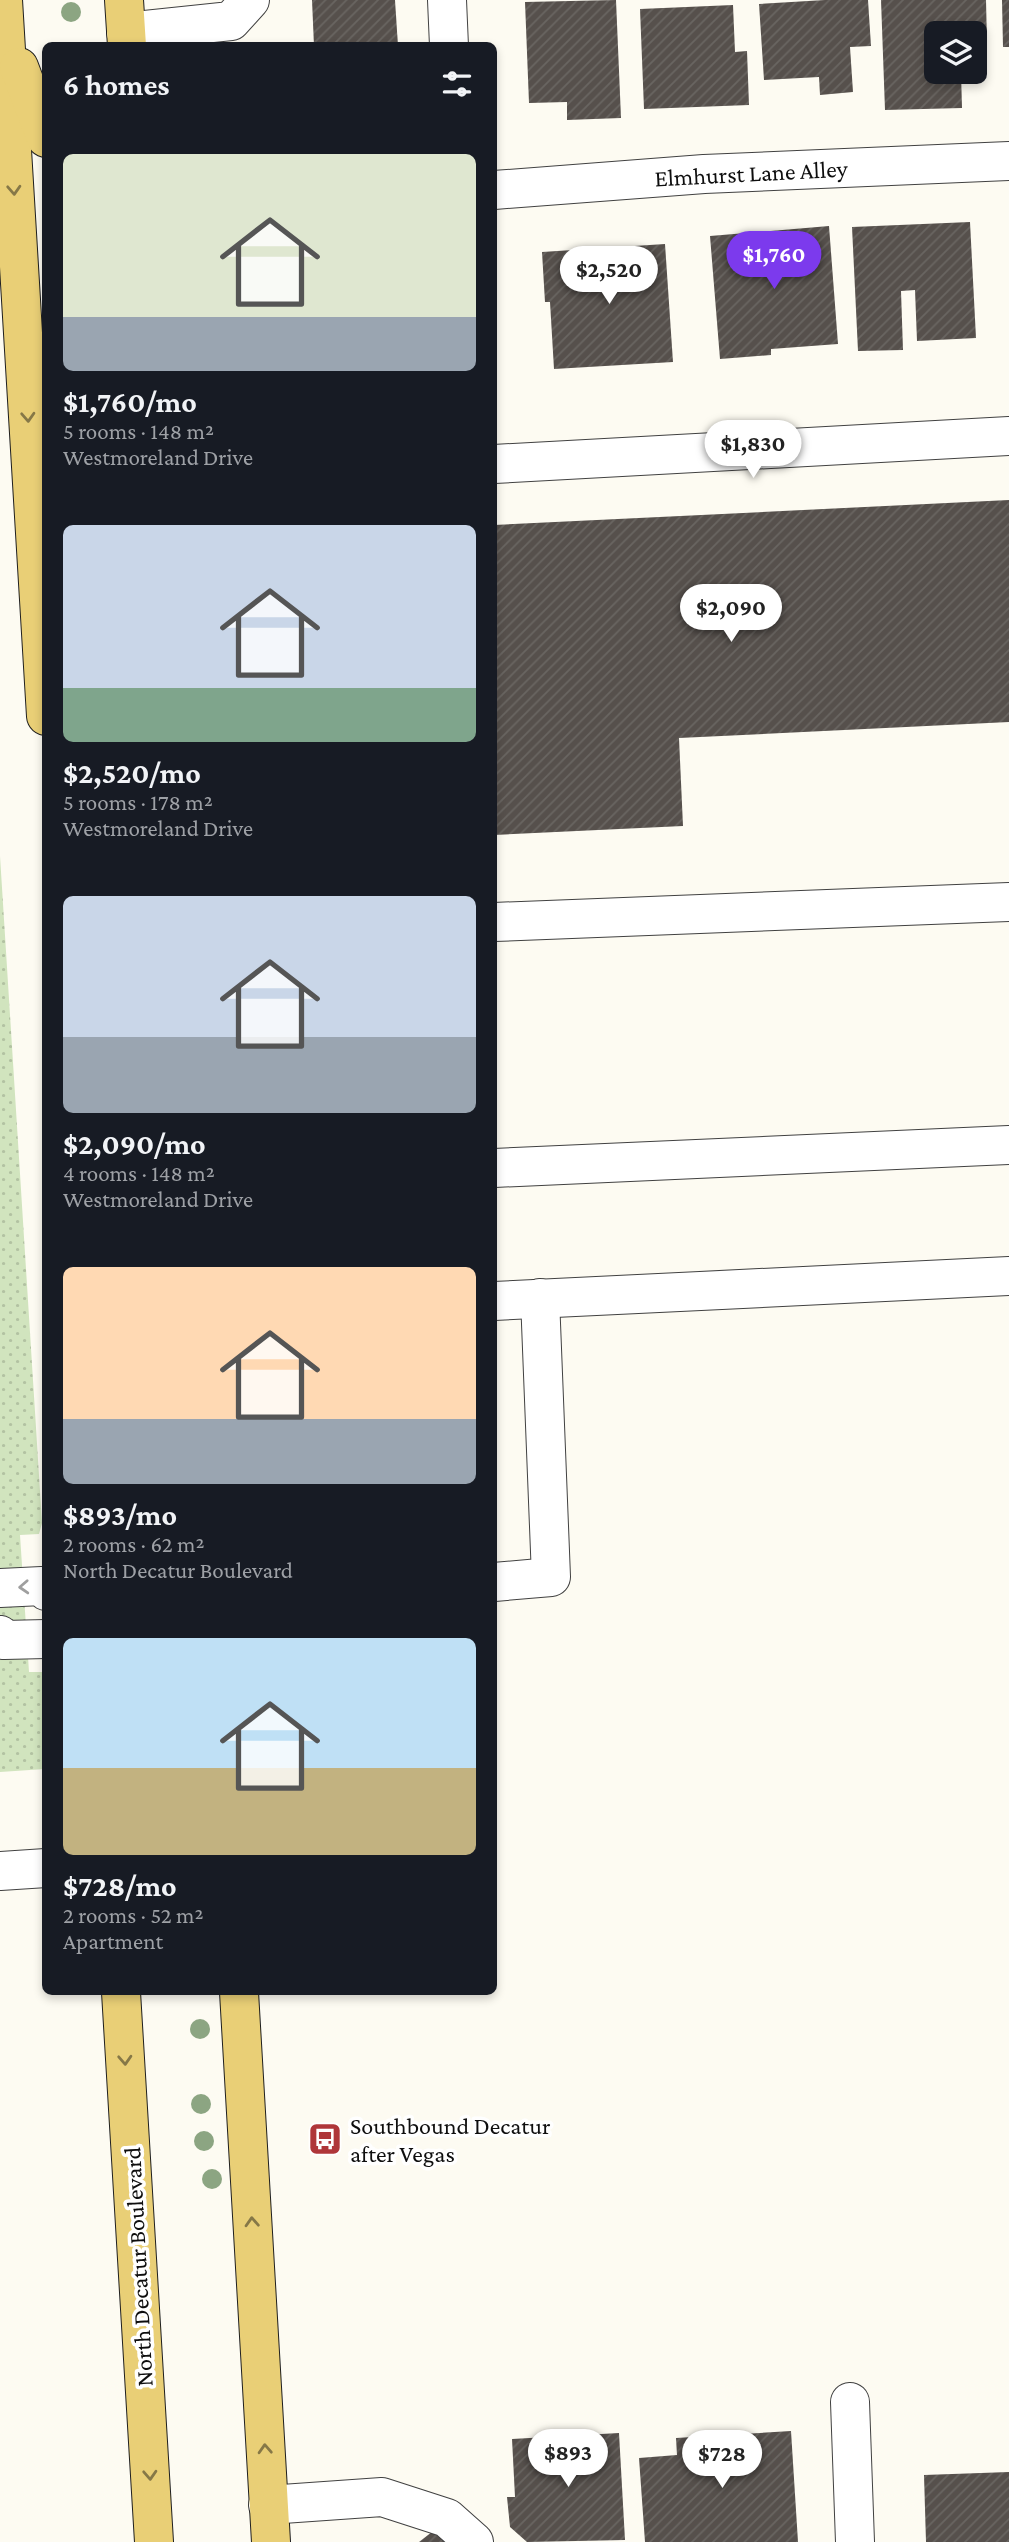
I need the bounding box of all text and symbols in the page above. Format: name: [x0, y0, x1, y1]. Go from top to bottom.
map controls: [924, 21, 987, 84]
button: layers: [924, 21, 987, 84]
icon: filters: [438, 65, 476, 103]
text: 6 homes: [63, 68, 170, 101]
street label: Elmhurst Lane Alley: [654, 154, 849, 192]
one-way arrow: [6, 185, 21, 196]
icon: home: [207, 199, 333, 325]
pin: $1,760: [717, 232, 831, 291]
text: $1,760: [742, 241, 806, 267]
pin: $2,520: [552, 246, 666, 306]
text: $2,520: [576, 256, 642, 282]
text: $1,760/mo: [63, 385, 197, 418]
one-way arrow: [20, 412, 35, 423]
text: 5 rooms · 148 m²: [63, 418, 214, 444]
pin: $1,830: [696, 420, 810, 480]
text: $1,830: [721, 430, 785, 456]
text: Westmoreland Drive: [63, 444, 253, 470]
icon: home: [207, 570, 333, 696]
pin: $2,090: [674, 584, 788, 644]
text: $2,090: [696, 594, 766, 620]
text: $2,520/mo: [63, 756, 201, 789]
text: 5 rooms · 178 m²: [63, 789, 213, 815]
text: Westmoreland Drive: [63, 815, 253, 841]
icon: home: [207, 941, 333, 1067]
text: $2,090/mo: [63, 1127, 206, 1160]
text: 4 rooms · 148 m²: [63, 1160, 215, 1186]
text: Westmoreland Drive: [63, 1186, 253, 1212]
icon: home: [207, 1312, 333, 1438]
text: $893/mo: [63, 1498, 177, 1531]
text: 2 rooms · 62 m²: [63, 1531, 204, 1557]
text: North Decatur Boulevard: [63, 1557, 293, 1583]
one-way arrow: [18, 1579, 29, 1594]
icon: home: [207, 1683, 333, 1809]
text: $728/mo: [63, 1869, 177, 1902]
text: 2 rooms · 52 m²: [63, 1902, 203, 1928]
text: Apartment: [63, 1928, 163, 1954]
one-way arrow: [118, 2054, 133, 2065]
place label: Southbound Decatur after Vegas: [350, 2112, 551, 2167]
bus stop icon: Southbound Decatur after Vegas: [306, 2120, 344, 2158]
street label: North Decatur Boulevard: [118, 2146, 158, 2388]
one-way arrow: [245, 2216, 260, 2227]
pin: $893: [527, 2430, 609, 2489]
pin: $728: [681, 2430, 763, 2490]
text: $893: [544, 2439, 592, 2465]
text: $728: [698, 2440, 746, 2466]
one-way arrow: [258, 2444, 273, 2455]
one-way arrow: [142, 2470, 157, 2481]

